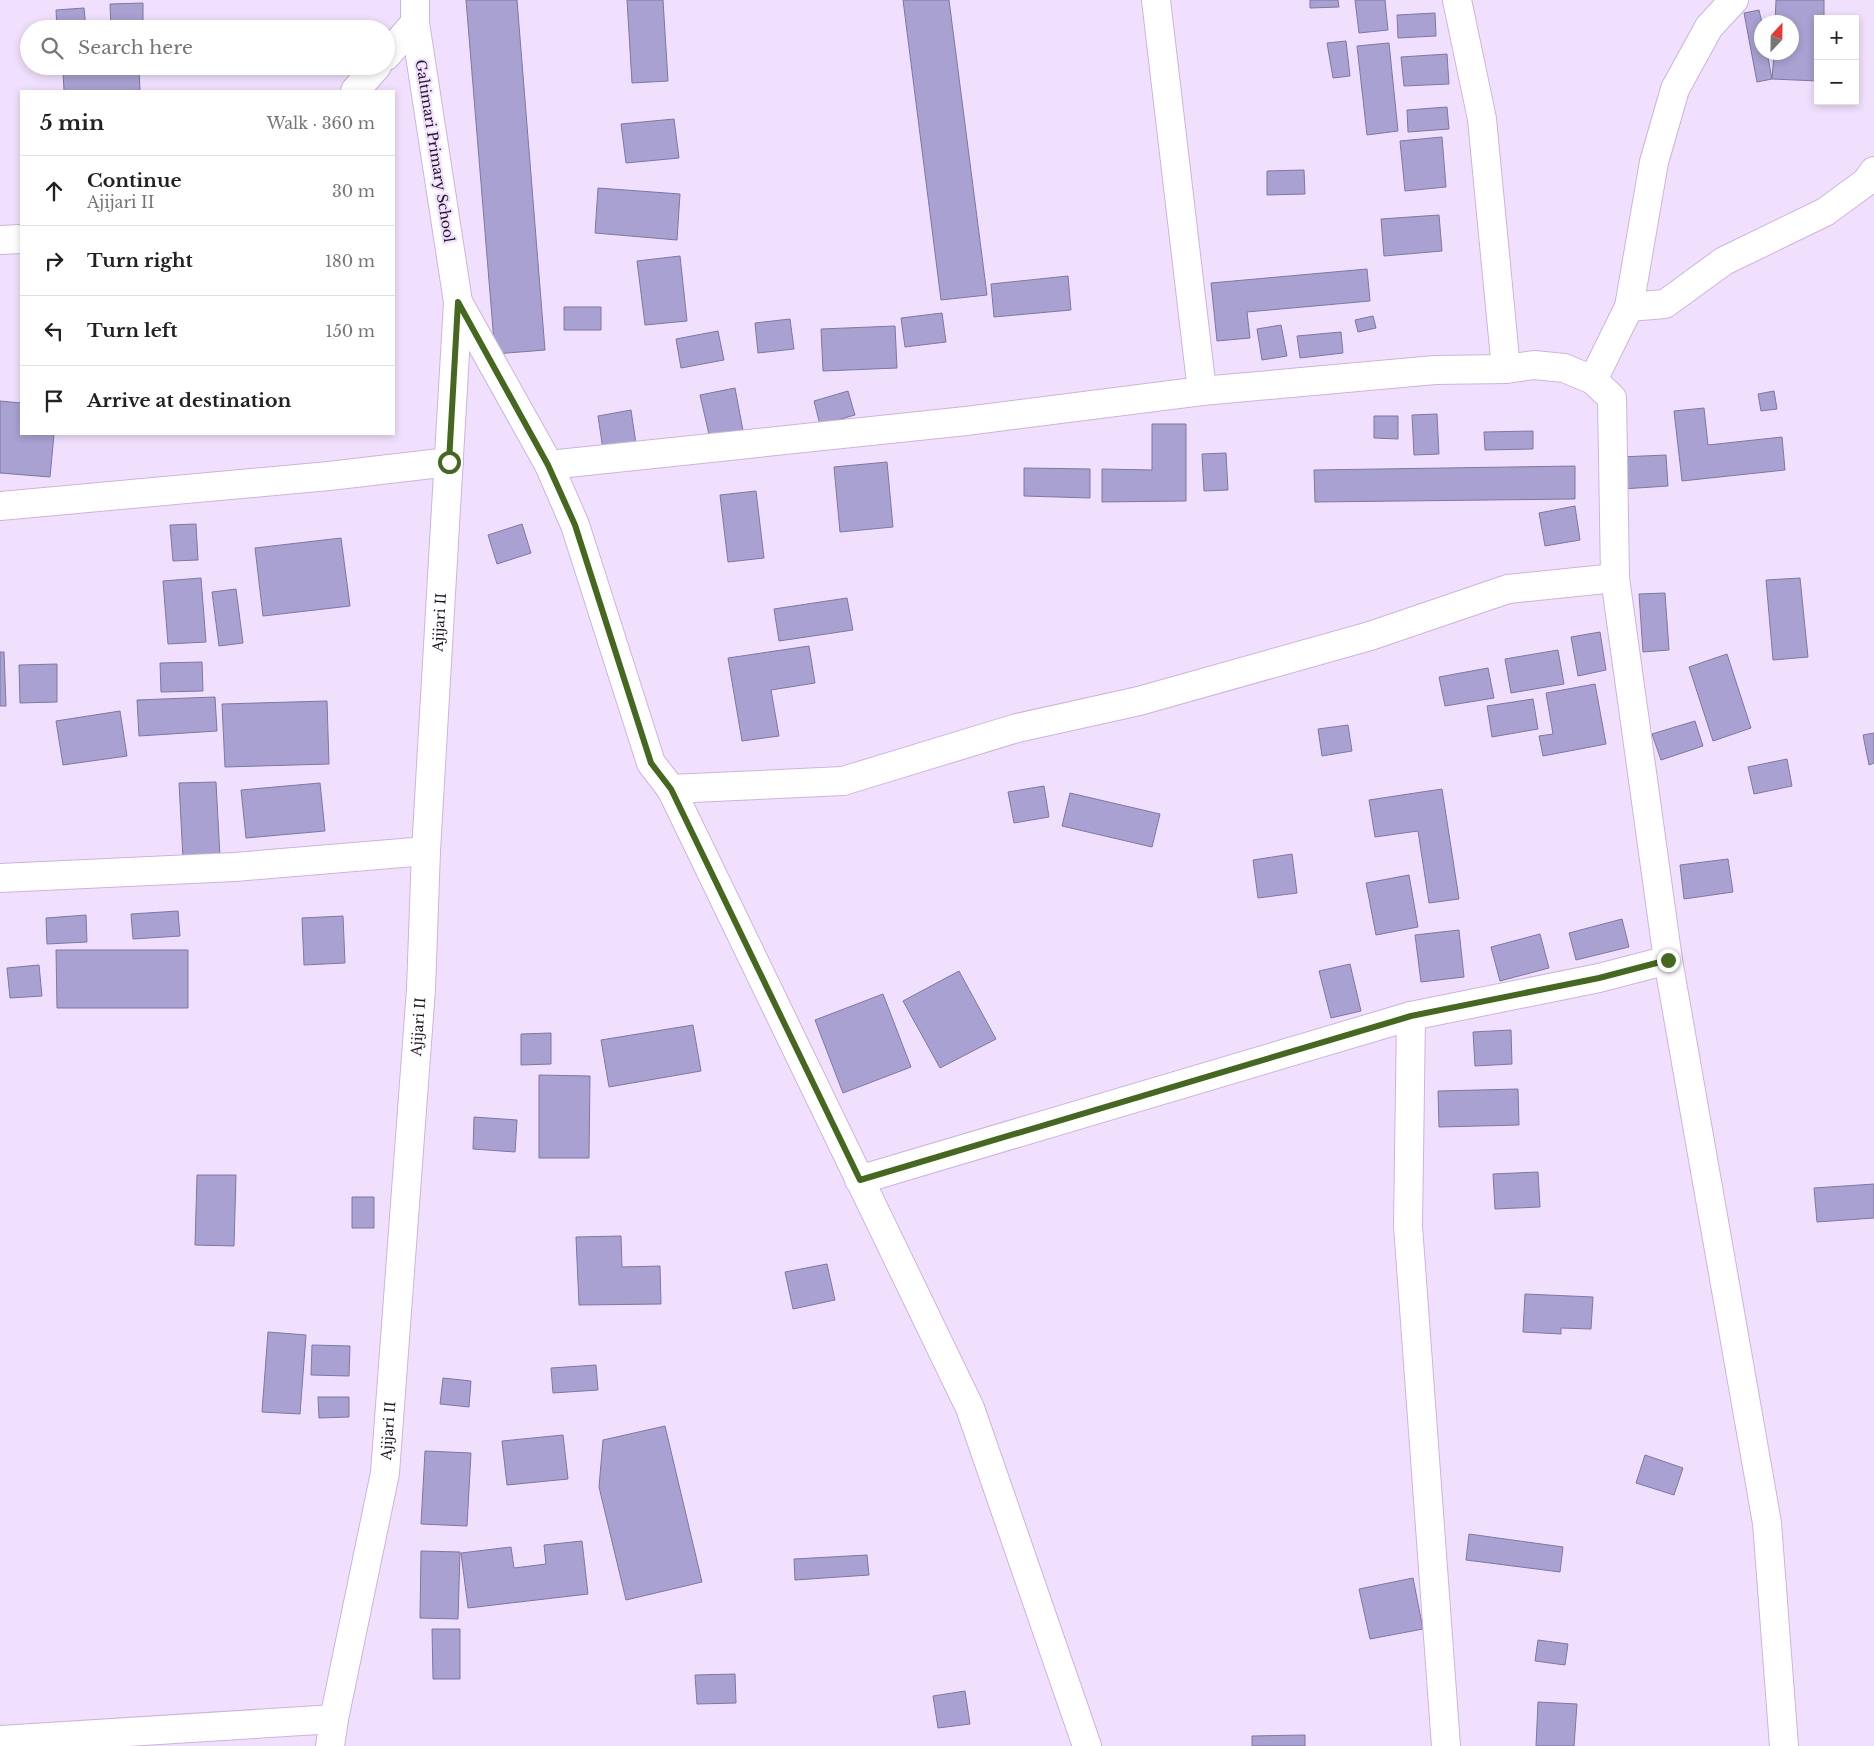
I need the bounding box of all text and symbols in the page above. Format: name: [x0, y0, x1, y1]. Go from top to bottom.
north arrow: [1754, 15, 1799, 60]
map controls: [1814, 15, 1859, 105]
button: +: [1814, 15, 1859, 60]
search box: [20, 20, 395, 75]
icon: search: [38, 34, 66, 62]
text: Search here: [78, 36, 193, 59]
street label: Galtimari Primary School: [412, 58, 458, 244]
button: −: [1814, 60, 1859, 105]
text: 5 min: [40, 110, 104, 136]
text: Walk · 360 m: [267, 113, 375, 133]
text: Continue: [87, 169, 182, 192]
icon: ahead: [40, 177, 68, 205]
text: 30 m: [332, 181, 375, 201]
text: Ajijari II: [87, 192, 154, 212]
icon: right: [40, 247, 68, 275]
text: Turn right: [87, 249, 193, 272]
text: 180 m: [325, 251, 375, 271]
icon: left: [40, 317, 68, 345]
text: Turn left: [87, 319, 178, 342]
text: 150 m: [326, 321, 375, 341]
icon: arrive: [40, 387, 68, 415]
text: Arrive at destination: [87, 389, 291, 412]
route start: [438, 451, 461, 474]
street label: Ajijari II: [429, 592, 450, 653]
route end: [1657, 949, 1680, 972]
street label: Ajijari II: [407, 996, 429, 1058]
street label: Ajijari II: [377, 1400, 399, 1462]

